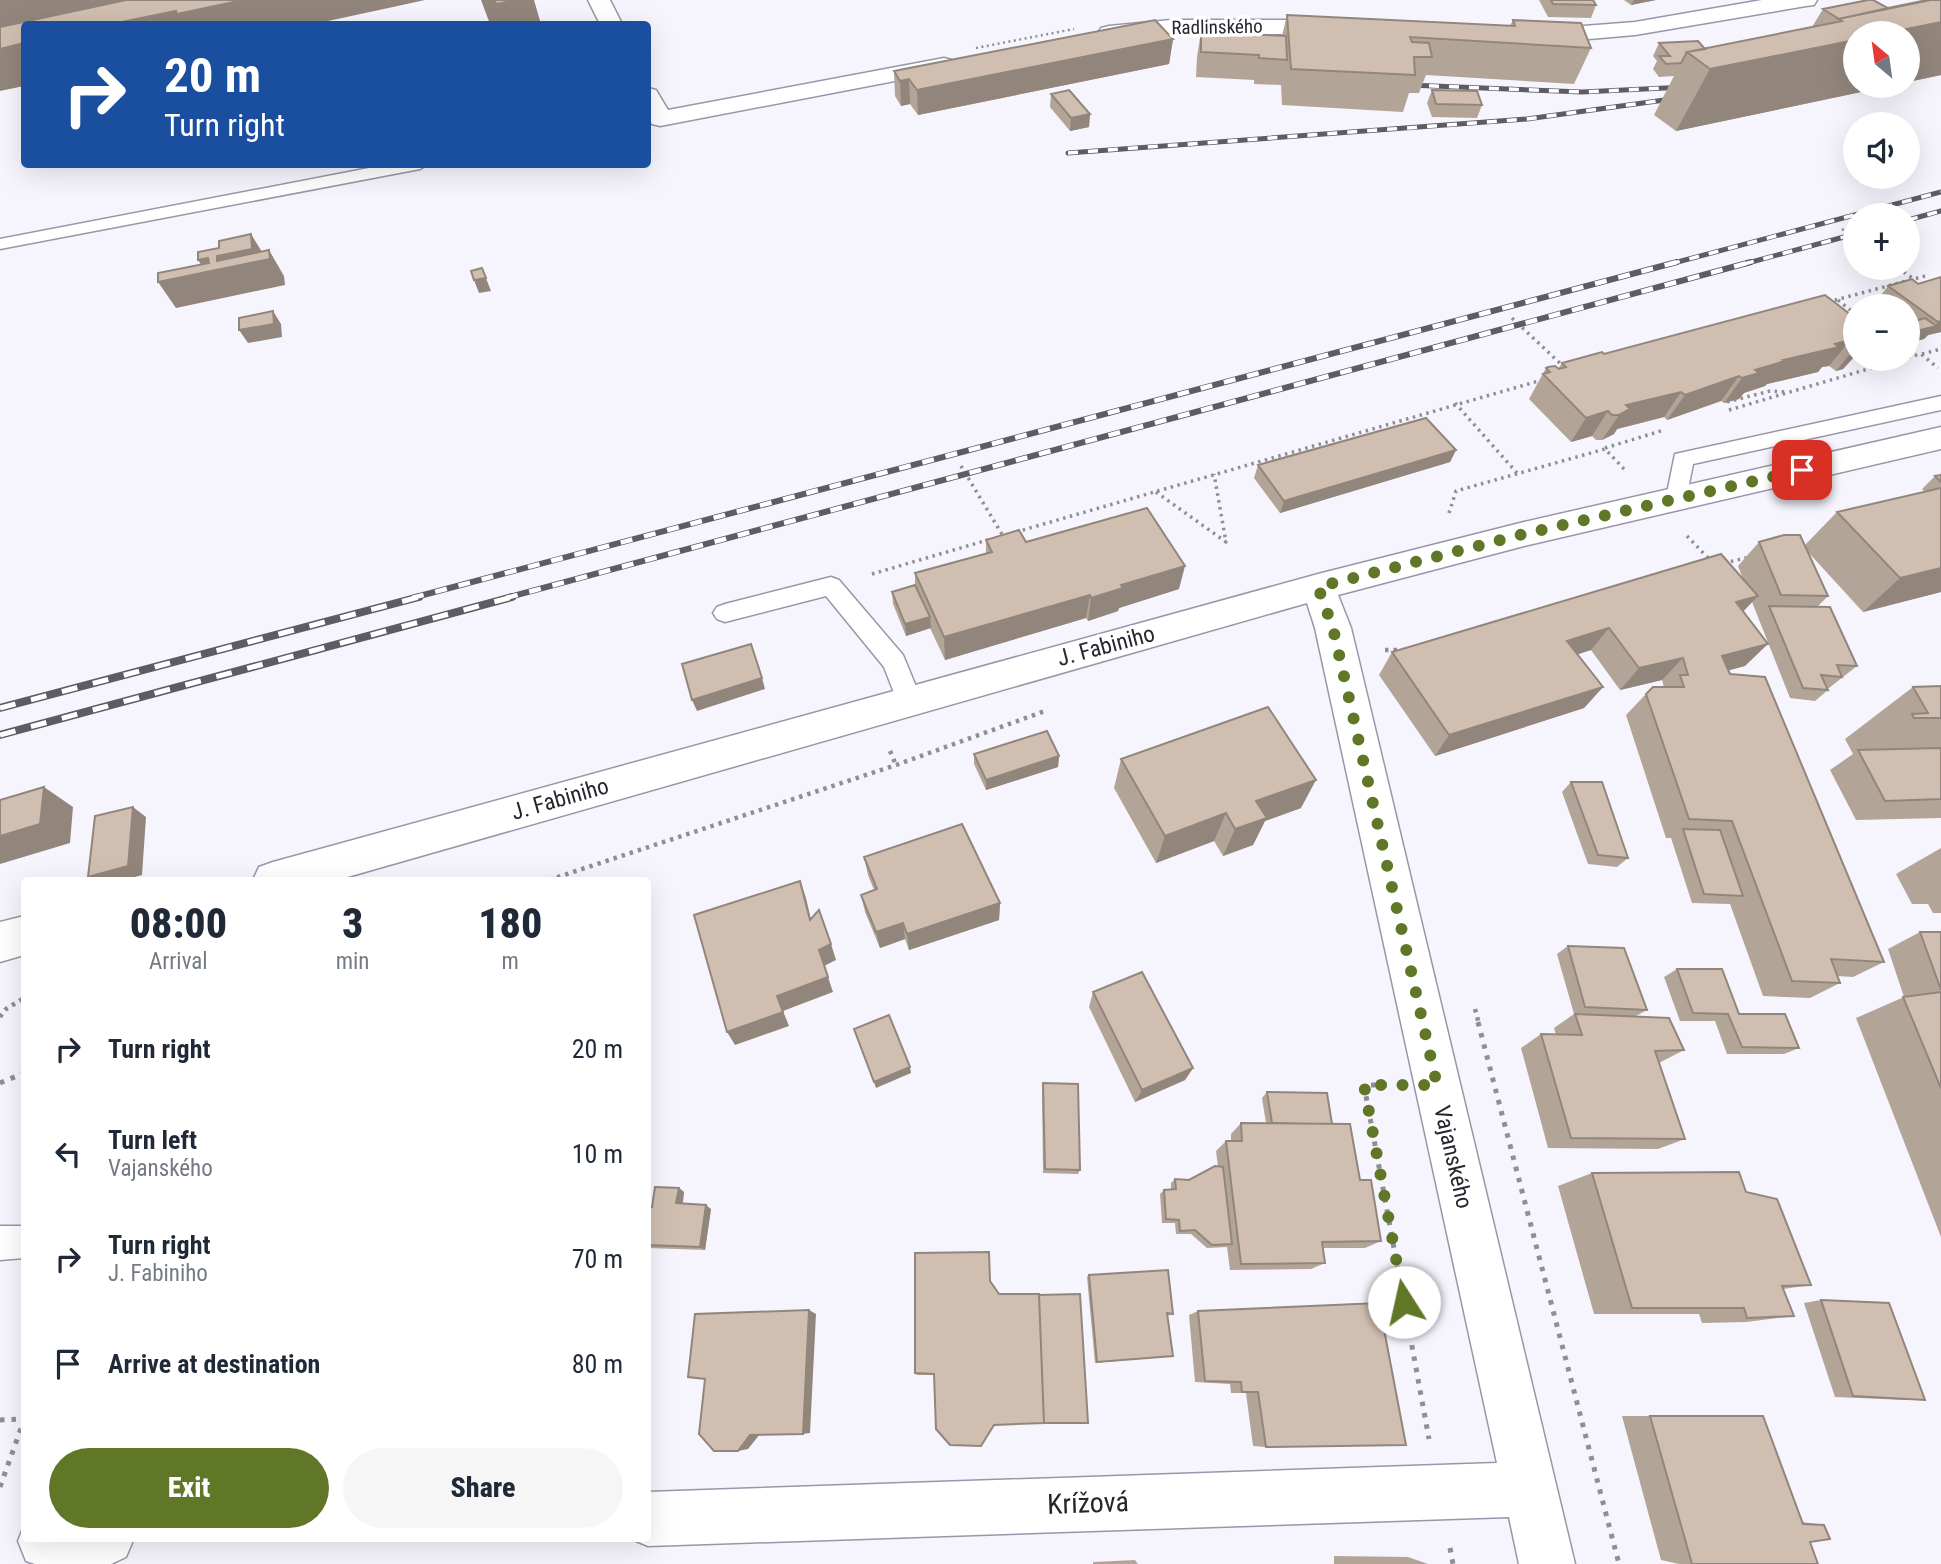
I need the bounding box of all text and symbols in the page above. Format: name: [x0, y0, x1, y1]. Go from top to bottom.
street label: Radlinského: [1171, 15, 1263, 39]
north arrow: [1843, 21, 1920, 98]
map controls: [1843, 21, 1920, 371]
text: 20 m: [164, 47, 261, 104]
icon: right: [49, 49, 140, 140]
text: Turn right: [164, 106, 285, 144]
button: sound: [1843, 112, 1920, 189]
button: +: [1843, 203, 1920, 280]
button: −: [1843, 294, 1920, 371]
pin: [1772, 440, 1832, 500]
icon: arrive: [1783, 451, 1821, 489]
street label: J. Fabiniho: [1054, 620, 1158, 672]
street label: J. Fabiniho: [508, 772, 612, 826]
text: 08:00: [130, 899, 227, 948]
text: 3: [342, 899, 363, 948]
text: 180: [478, 899, 542, 948]
text: Arrival: [149, 948, 208, 975]
text: min: [336, 948, 369, 975]
text: m: [502, 948, 519, 975]
icon: right: [49, 1030, 87, 1068]
text: Turn right: [108, 1034, 210, 1064]
text: 20 m: [572, 1034, 623, 1064]
street label: Vajanského: [1428, 1103, 1478, 1211]
text: Turn left: [108, 1125, 197, 1155]
icon: left: [49, 1135, 87, 1173]
text: 10 m: [572, 1139, 623, 1169]
text: Vajanského: [108, 1155, 213, 1182]
text: Turn right: [108, 1230, 210, 1260]
icon: right: [49, 1240, 87, 1278]
text: 70 m: [572, 1244, 623, 1274]
text: J. Fabiniho: [108, 1260, 208, 1287]
position arrow: [1367, 1265, 1441, 1339]
icon: arrive: [49, 1345, 87, 1383]
text: Arrive at destination: [108, 1349, 320, 1379]
text: 80 m: [572, 1349, 623, 1379]
button: Exit: [49, 1448, 329, 1528]
button: Share: [343, 1448, 623, 1528]
street label: Krížová: [1047, 1485, 1129, 1521]

